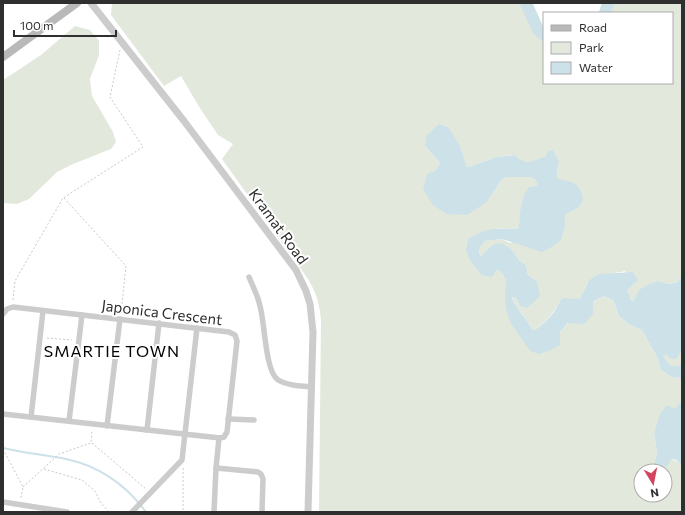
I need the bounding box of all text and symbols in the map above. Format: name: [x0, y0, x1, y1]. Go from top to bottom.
scale bar: [14, 12, 116, 38]
legend: [543, 12, 673, 84]
text: 100 m: [20, 18, 54, 32]
text: Road: [579, 20, 607, 34]
text: Park: [579, 40, 605, 54]
text: Water: [579, 60, 613, 74]
street label: Kramat Road: [246, 185, 312, 267]
street label: Japonica Crescent: [101, 296, 223, 328]
district label: SMARTIE TOWN: [44, 341, 180, 360]
north arrow: [633, 463, 673, 503]
text: N: [650, 486, 660, 500]

